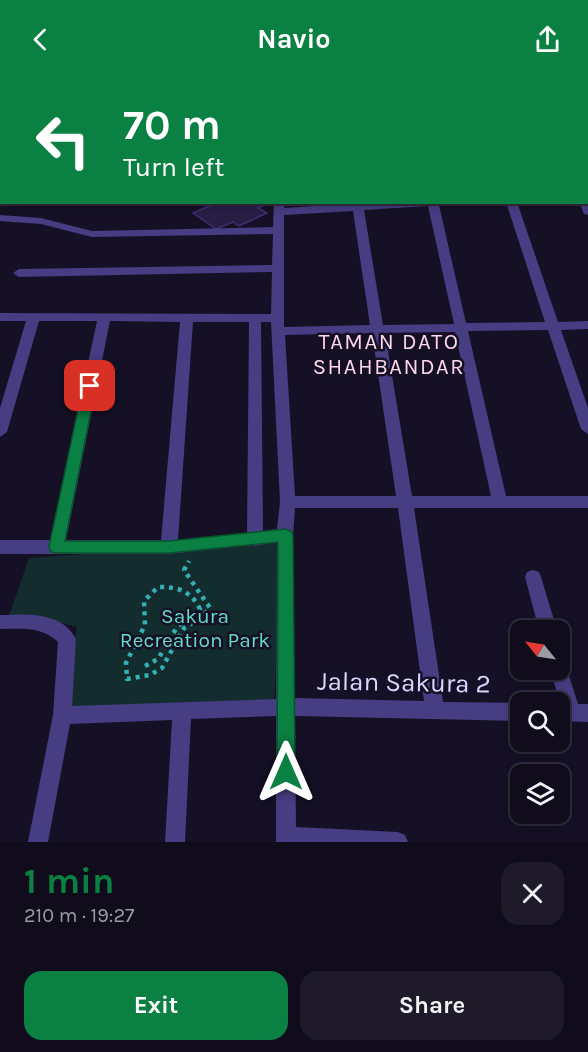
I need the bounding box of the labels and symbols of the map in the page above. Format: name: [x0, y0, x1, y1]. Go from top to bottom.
district label: TAMAN DATO SHAHBANDAR: [313, 329, 465, 380]
pin: [64, 360, 115, 411]
park label: Sakura Recreation Park: [120, 604, 270, 652]
north arrow: [510, 620, 570, 680]
street label: Jalan Sakura 2: [317, 665, 491, 700]
position arrow: [254, 740, 318, 804]

